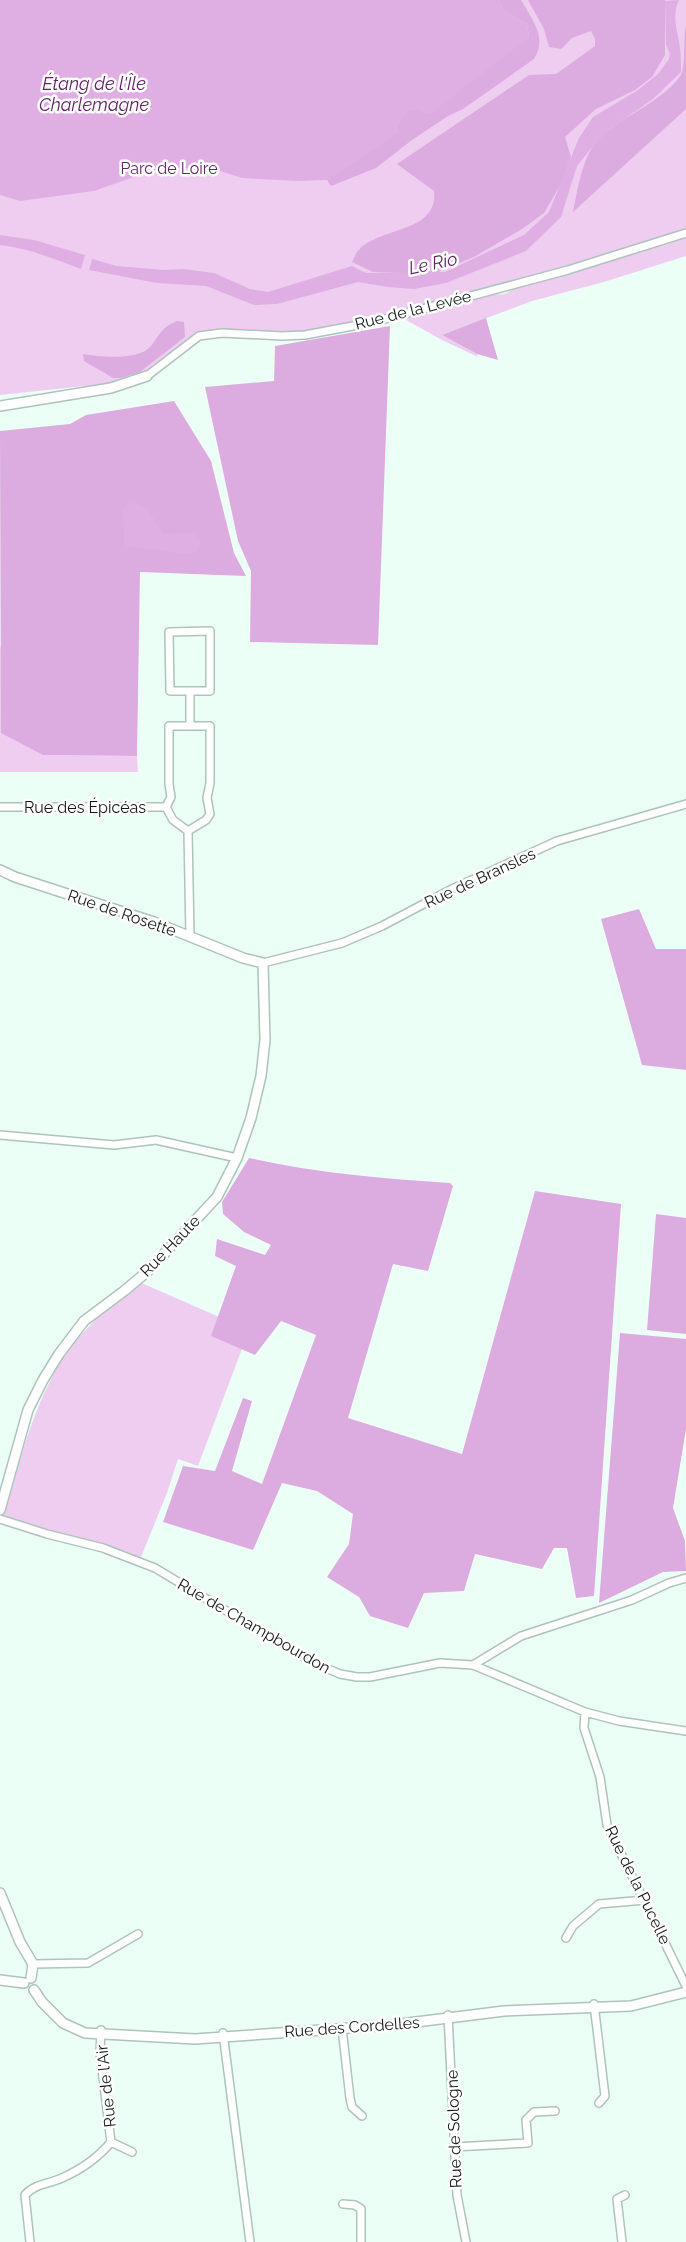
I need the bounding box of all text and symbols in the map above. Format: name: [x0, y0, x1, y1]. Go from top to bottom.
water label: Étang de l'Île Charlemagne: [39, 72, 149, 115]
park label: Parc de Loire: [120, 159, 218, 178]
water label: Le Rio: [407, 248, 459, 278]
street label: Rue de la Levée: [353, 286, 473, 334]
street label: Rue des Épicéas: [24, 797, 146, 817]
street label: Rue de Bransles: [422, 844, 539, 912]
street label: Rue de Rosette: [65, 886, 179, 940]
street label: Rue Haute: [136, 1211, 204, 1281]
street label: Rue de Champbourdon: [174, 1574, 334, 1678]
street label: Rue de la Pucelle: [601, 1823, 675, 1947]
street label: Rue des Cordelles: [284, 2013, 421, 2041]
street label: Rue de l'Air: [92, 2043, 120, 2128]
street label: Rue de Sologne: [442, 2069, 466, 2189]

